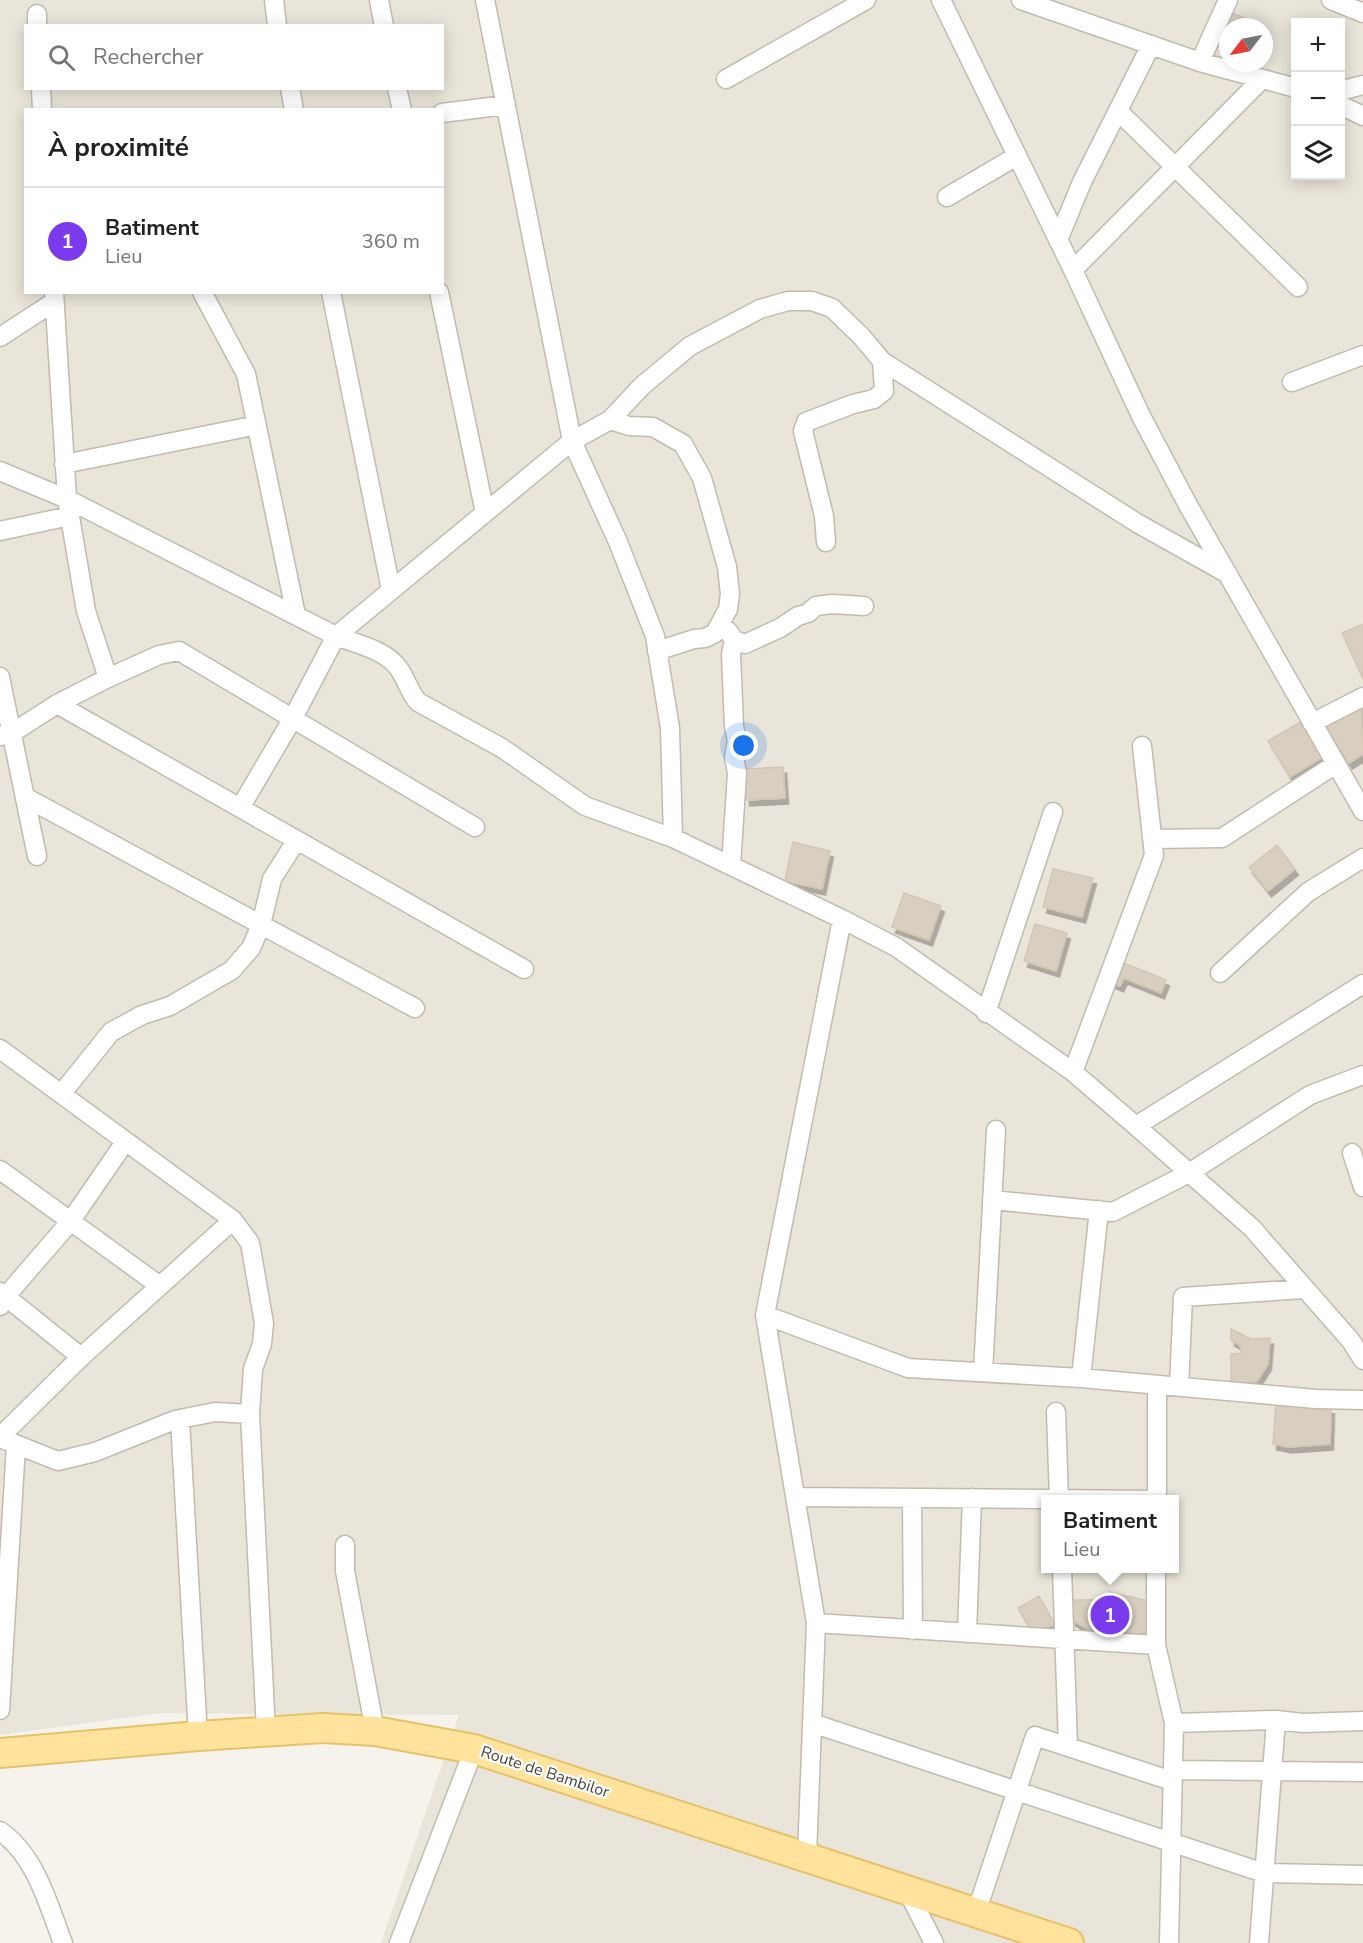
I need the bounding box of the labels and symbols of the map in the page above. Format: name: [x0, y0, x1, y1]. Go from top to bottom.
north arrow: [1219, 18, 1273, 72]
your location: [729, 731, 758, 760]
pin: 1: [1090, 1592, 1130, 1638]
street label: Route de Bambilor: [478, 1741, 612, 1803]

